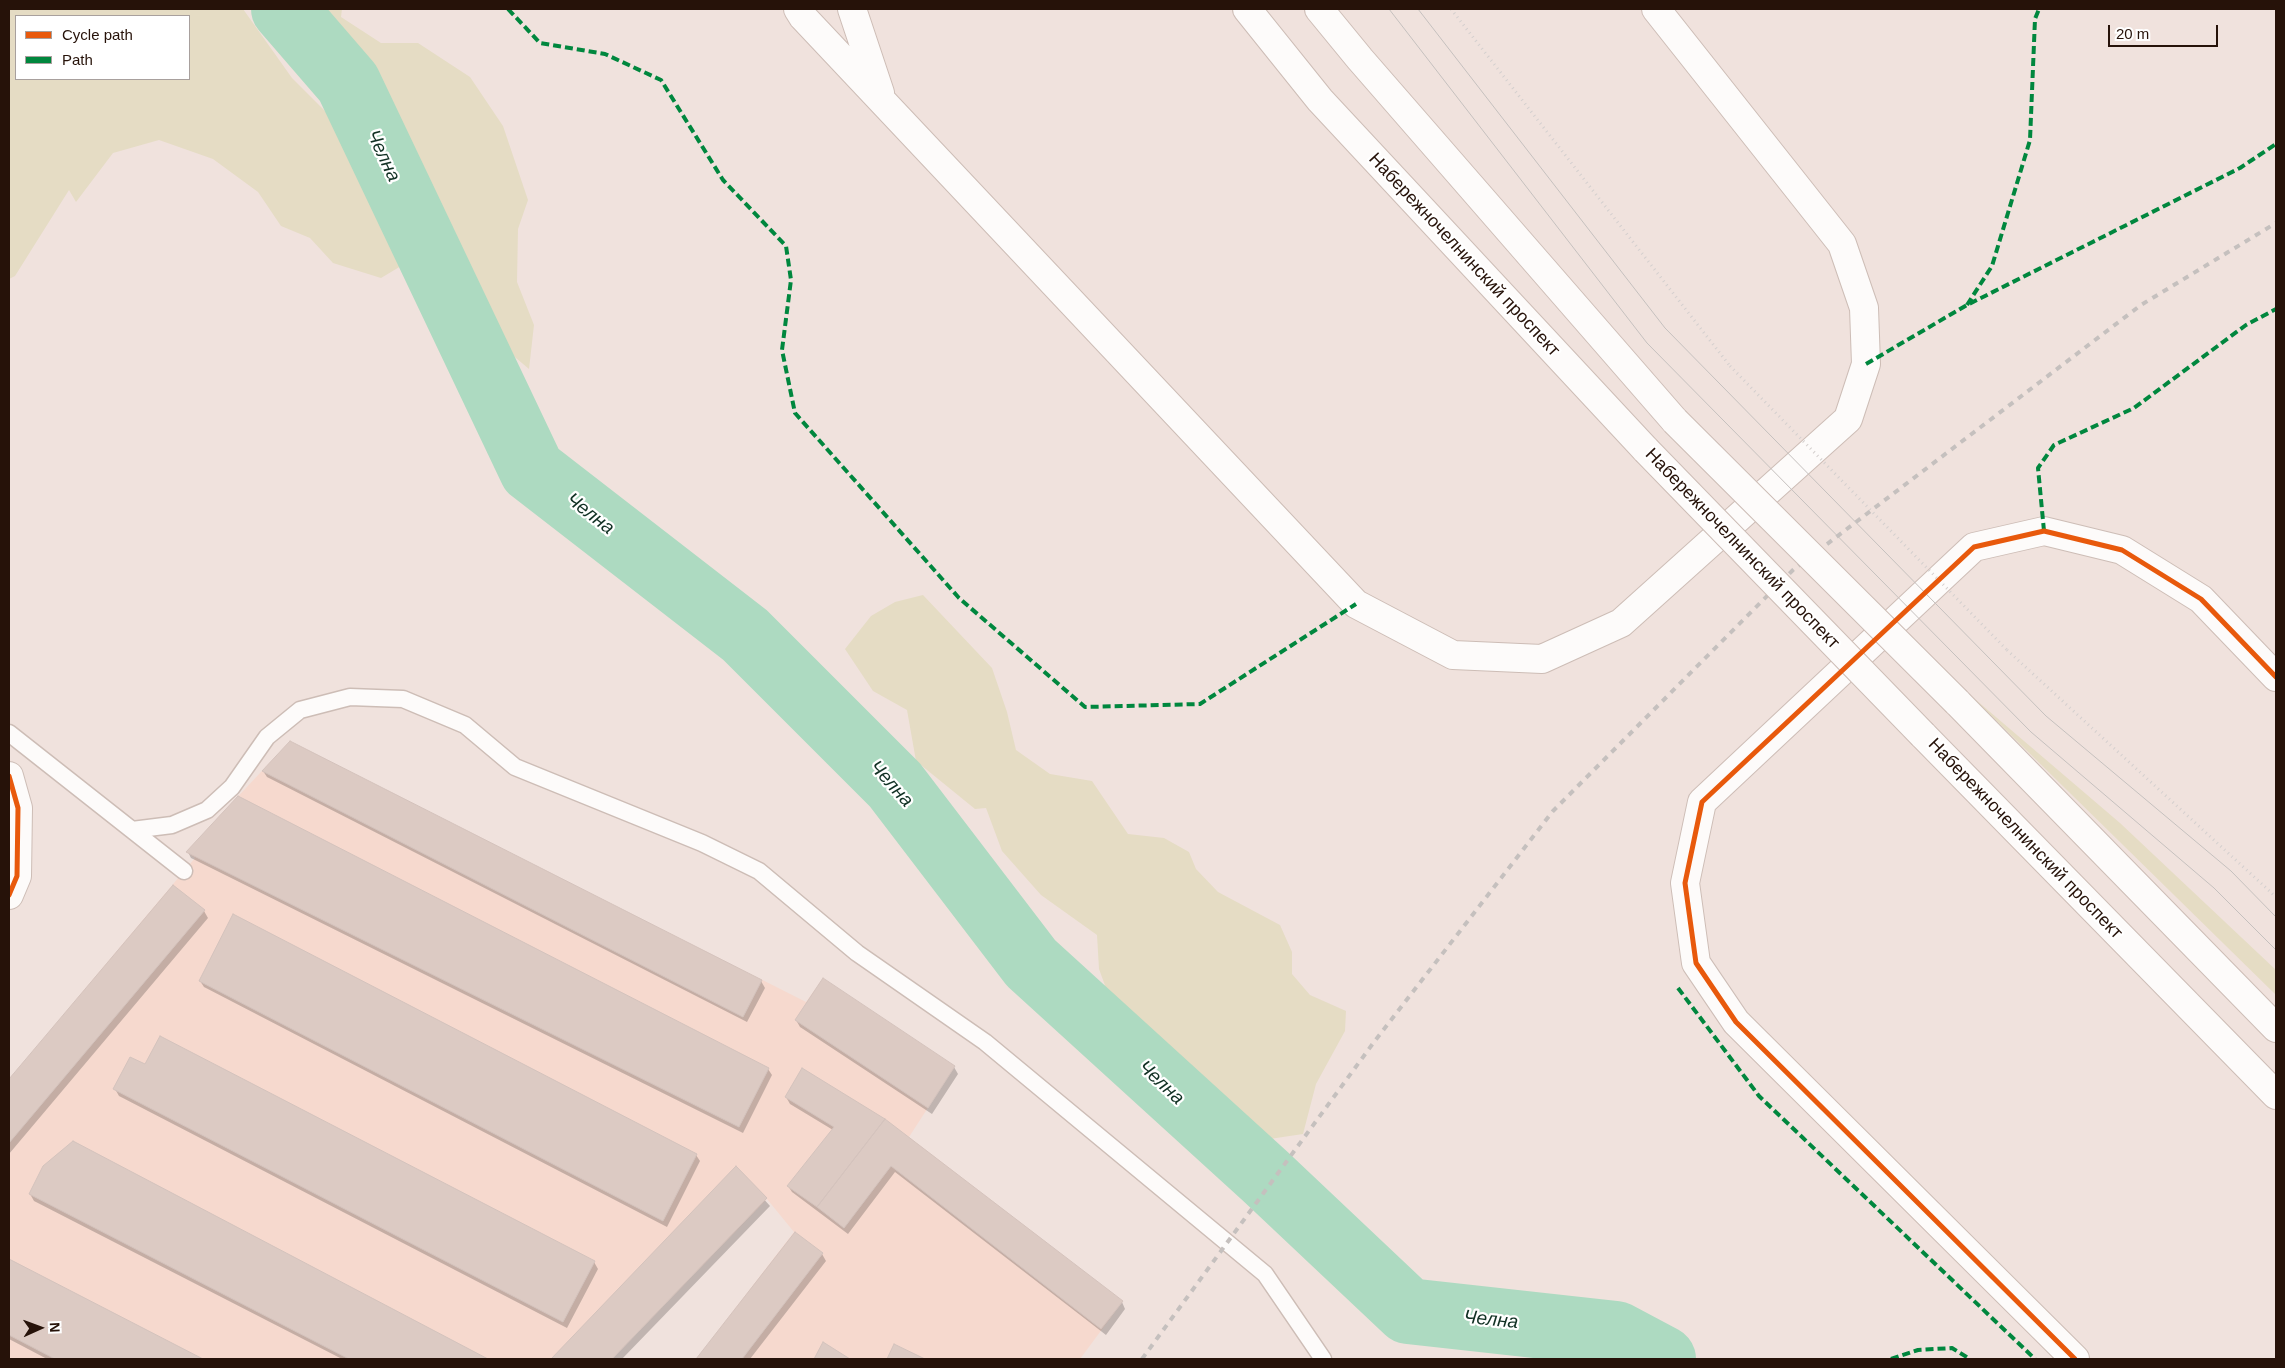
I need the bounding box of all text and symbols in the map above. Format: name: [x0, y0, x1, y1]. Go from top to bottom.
legend: [15, 15, 190, 80]
scale bar: [2110, 15, 2220, 47]
text: 20 m: [2116, 25, 2149, 42]
text: Cycle path: [62, 26, 133, 43]
text: Path: [62, 51, 93, 68]
water label: Челна: [361, 127, 405, 185]
street label: Набережночелнинский проспект: [1364, 149, 1564, 361]
street label: Набережночелнинский проспект: [1640, 444, 1844, 654]
water label: Челна: [562, 488, 618, 540]
street label: Набережночелнинский проспект: [1923, 734, 2127, 944]
water label: Челна: [864, 756, 918, 812]
water label: Челна: [1133, 1056, 1189, 1110]
north arrow: [15, 1303, 65, 1353]
water label: Челна: [1463, 1306, 1519, 1334]
text: N: [47, 1322, 63, 1333]

